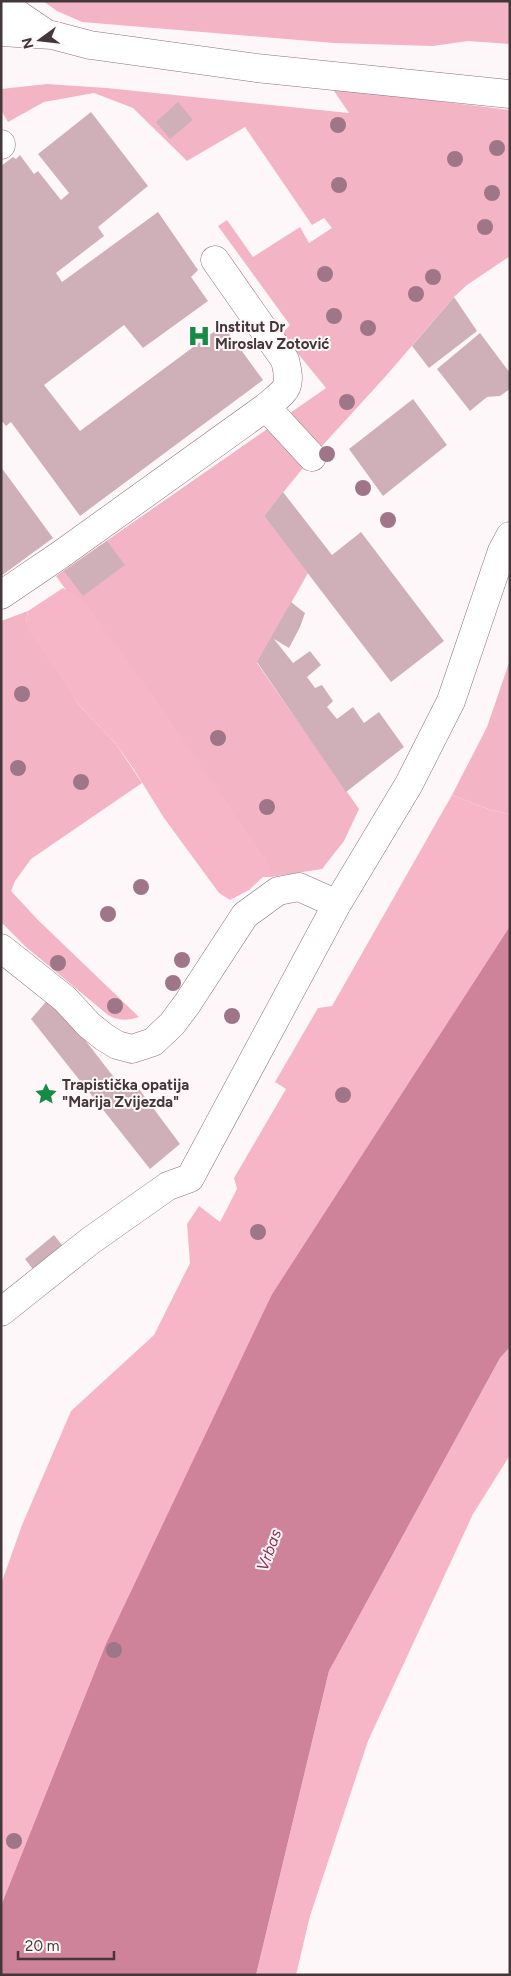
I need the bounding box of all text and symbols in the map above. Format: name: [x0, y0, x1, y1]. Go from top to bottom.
north arrow: [15, 15, 65, 65]
text: N: [18, 36, 38, 51]
place label: Institut Dr Miroslav Zotović: [215, 318, 330, 353]
hospital icon: Institut Dr Miroslav Zotović: [186, 323, 212, 349]
place label: Trapistička opatija "Marija Zvijezda": [62, 1076, 189, 1111]
place icon: Trapistička opatija "Marija Zvijezda": [33, 1081, 59, 1107]
water label: Vrbas: [253, 1526, 285, 1573]
scale bar: [18, 1928, 114, 1960]
text: 20 m: [25, 1937, 59, 1955]

